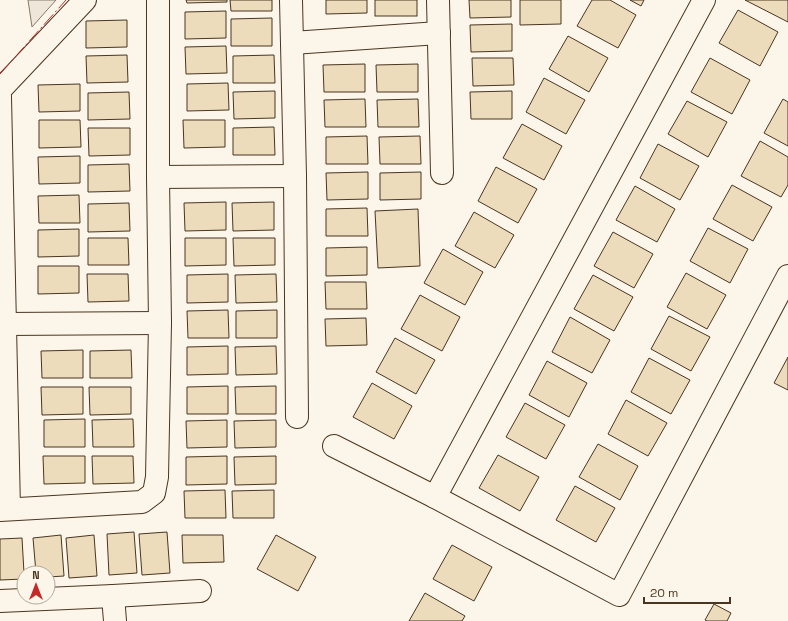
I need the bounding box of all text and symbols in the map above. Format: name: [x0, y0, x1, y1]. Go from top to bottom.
north arrow: [16, 565, 56, 605]
text: N: [32, 568, 40, 582]
scale bar: [644, 579, 730, 605]
text: 20 m: [650, 585, 678, 601]

